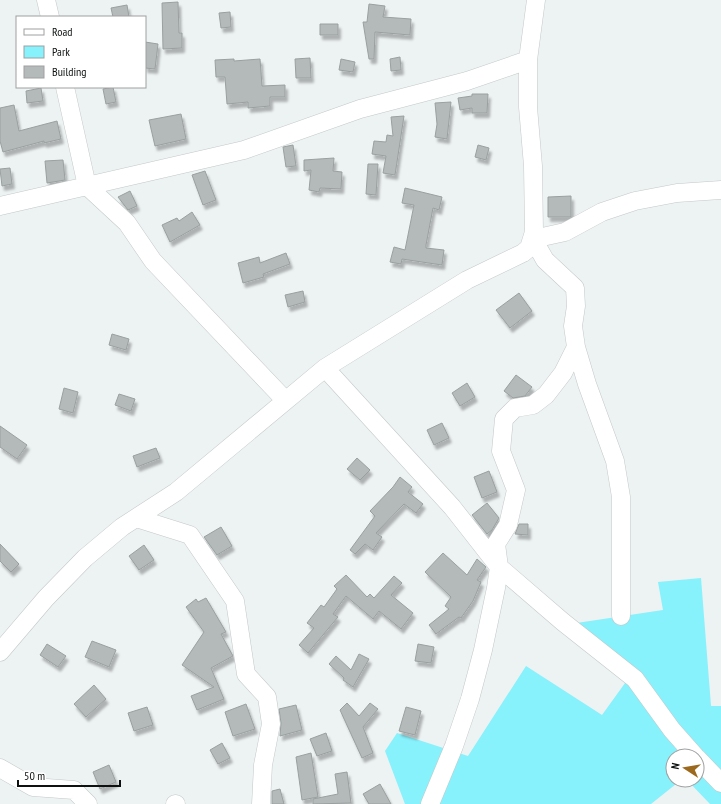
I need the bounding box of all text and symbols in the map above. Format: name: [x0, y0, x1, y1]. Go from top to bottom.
legend: [16, 16, 146, 88]
text: Road: [52, 24, 72, 39]
text: Park: [52, 44, 70, 59]
text: Building: [52, 64, 87, 79]
north arrow: [665, 748, 705, 788]
scale bar: [18, 762, 120, 788]
text: N: [668, 762, 683, 770]
text: 50 m: [24, 768, 45, 783]

